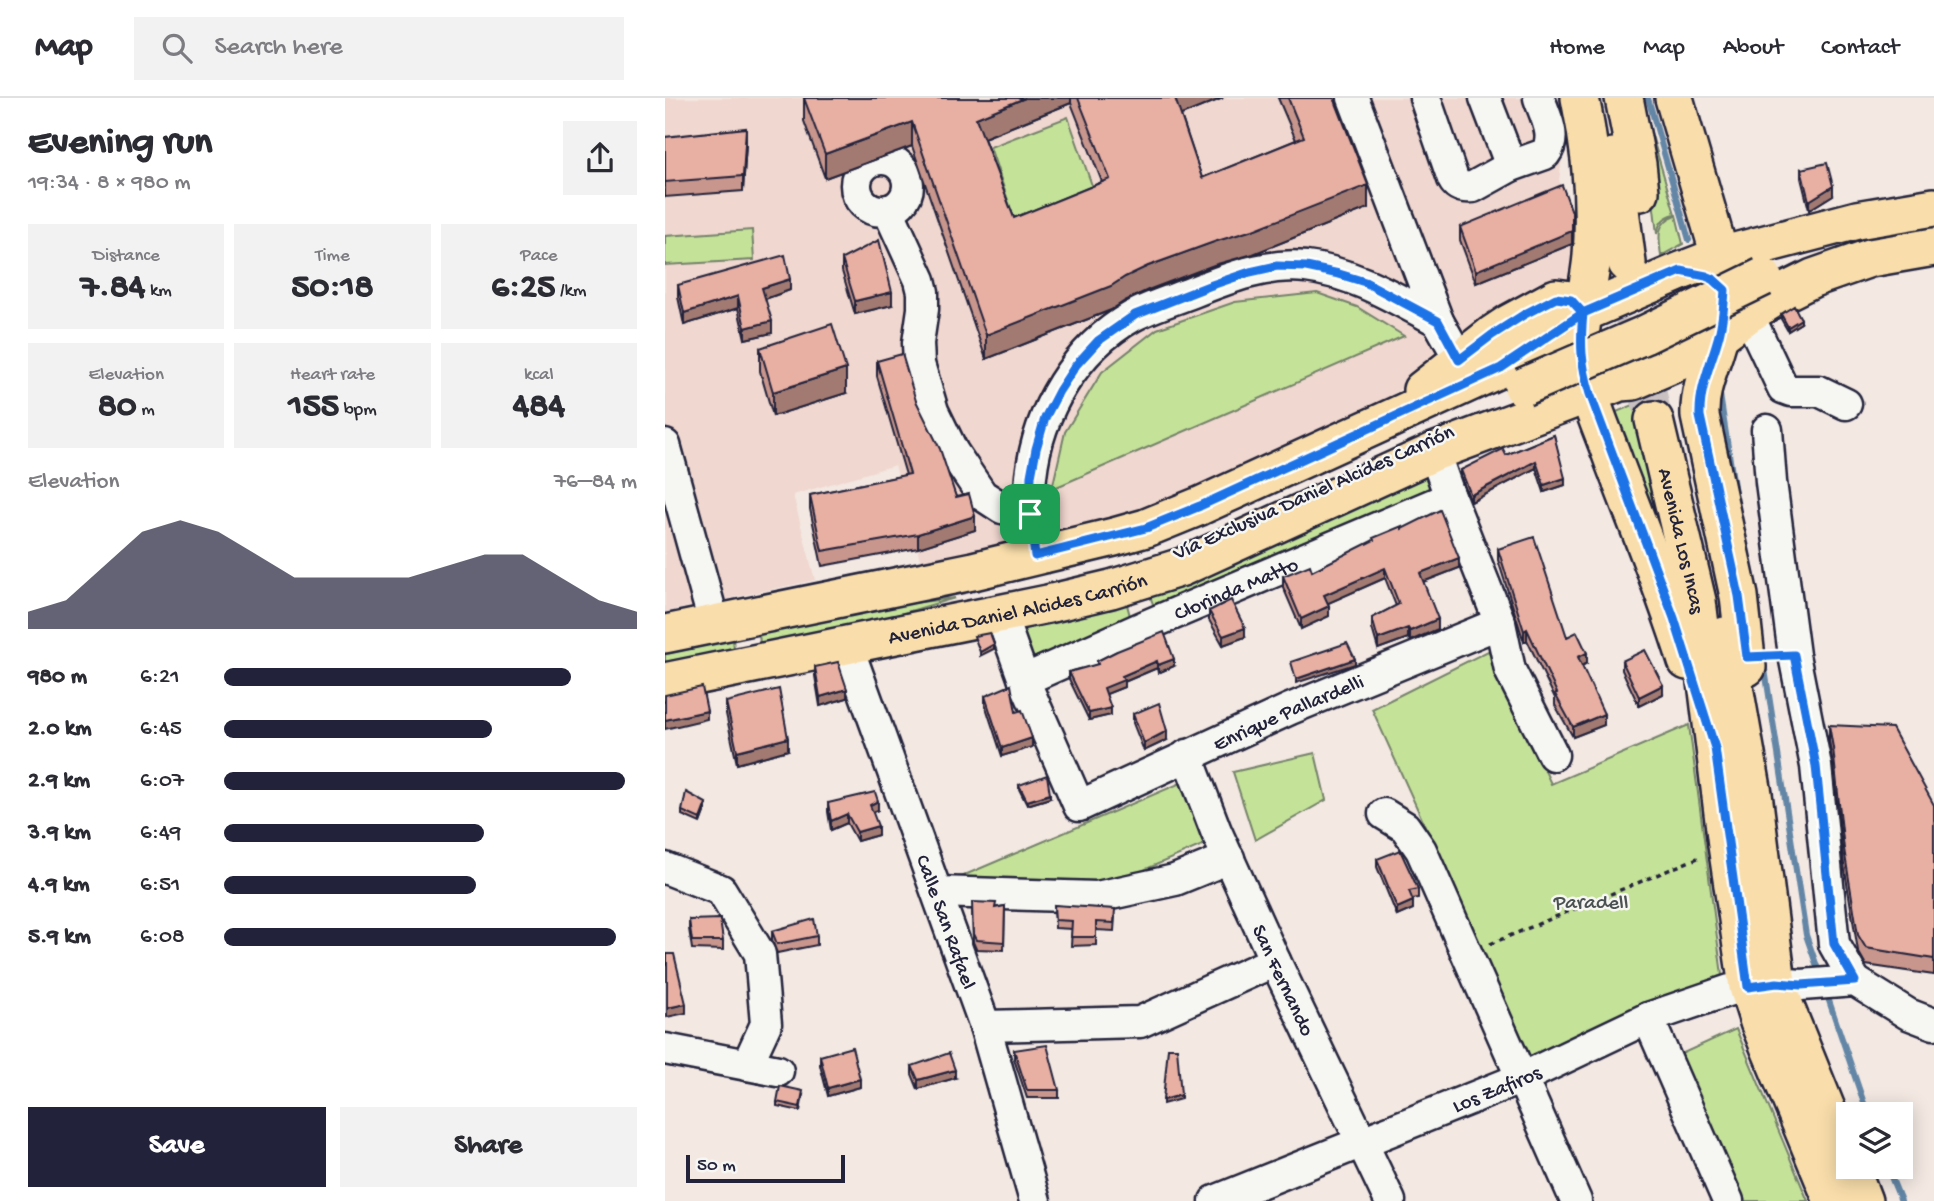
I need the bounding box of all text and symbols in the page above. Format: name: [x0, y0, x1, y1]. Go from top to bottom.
search box: [134, 17, 624, 80]
text: Map: [35, 29, 92, 67]
icon: search: [158, 29, 196, 67]
text: Search here: [214, 33, 343, 64]
text: Home: [1549, 34, 1605, 63]
text: Map: [1643, 34, 1685, 63]
text: About: [1723, 34, 1783, 63]
text: Contact: [1821, 34, 1899, 63]
button: share: [563, 121, 637, 195]
text: Evening run: [28, 122, 212, 166]
text: 19:34 · 8 × 980 m: [28, 170, 191, 197]
text: Distance: [93, 245, 160, 268]
text: Time: [315, 245, 350, 268]
text: Pace: [520, 245, 557, 268]
text: 7.84: [80, 268, 145, 309]
text: 50:18: [291, 268, 374, 309]
text: 6:25: [491, 268, 555, 309]
text: km: [145, 280, 172, 303]
text: /km: [555, 280, 586, 303]
text: Elevation: [88, 364, 164, 387]
text: Heart rate: [290, 364, 375, 387]
text: kcal: [524, 364, 554, 387]
text: 80: [98, 387, 137, 428]
text: 155: [288, 387, 339, 428]
text: 484: [513, 387, 565, 428]
text: m: [137, 399, 155, 422]
text: bpm: [339, 399, 377, 422]
street label: Vía Exclusiva Daniel Alcides Carrión: [1169, 421, 1459, 568]
street label: Avenida Los Incas: [1650, 466, 1708, 617]
text: Elevation: [28, 469, 119, 496]
text: 76–84 m: [554, 469, 637, 496]
pin: [1000, 484, 1060, 544]
icon: arrive: [1011, 495, 1049, 533]
street label: Clorinda Matto: [1171, 554, 1303, 628]
street label: Avenida Daniel Alcides Carrión: [886, 570, 1151, 652]
text: 980 m: [28, 664, 87, 691]
text: 6:21: [140, 664, 179, 691]
street label: Enrique Pallardelli: [1210, 671, 1368, 759]
text: 2.0 km: [28, 716, 92, 743]
text: 6:45: [140, 716, 182, 743]
text: 2.9 km: [28, 768, 90, 795]
text: 6:07: [140, 768, 184, 795]
text: 3.9 km: [28, 820, 91, 847]
text: 6:49: [140, 820, 181, 847]
street label: Calle San Rafael: [908, 852, 980, 993]
text: 4.9 km: [28, 872, 90, 899]
text: 6:51: [140, 872, 180, 899]
park label: Paradell: [1553, 892, 1628, 917]
street label: San Fernando: [1244, 922, 1318, 1041]
text: 5.9 km: [28, 924, 91, 951]
text: 6:08: [140, 924, 185, 951]
street label: Los Zafiros: [1449, 1061, 1547, 1121]
map controls: [1836, 1102, 1913, 1179]
button: layers: [1836, 1102, 1913, 1179]
button: Save: [28, 1107, 326, 1187]
button: Share: [340, 1107, 637, 1187]
scale bar: [686, 1152, 845, 1184]
text: 50 m: [697, 1155, 736, 1178]

